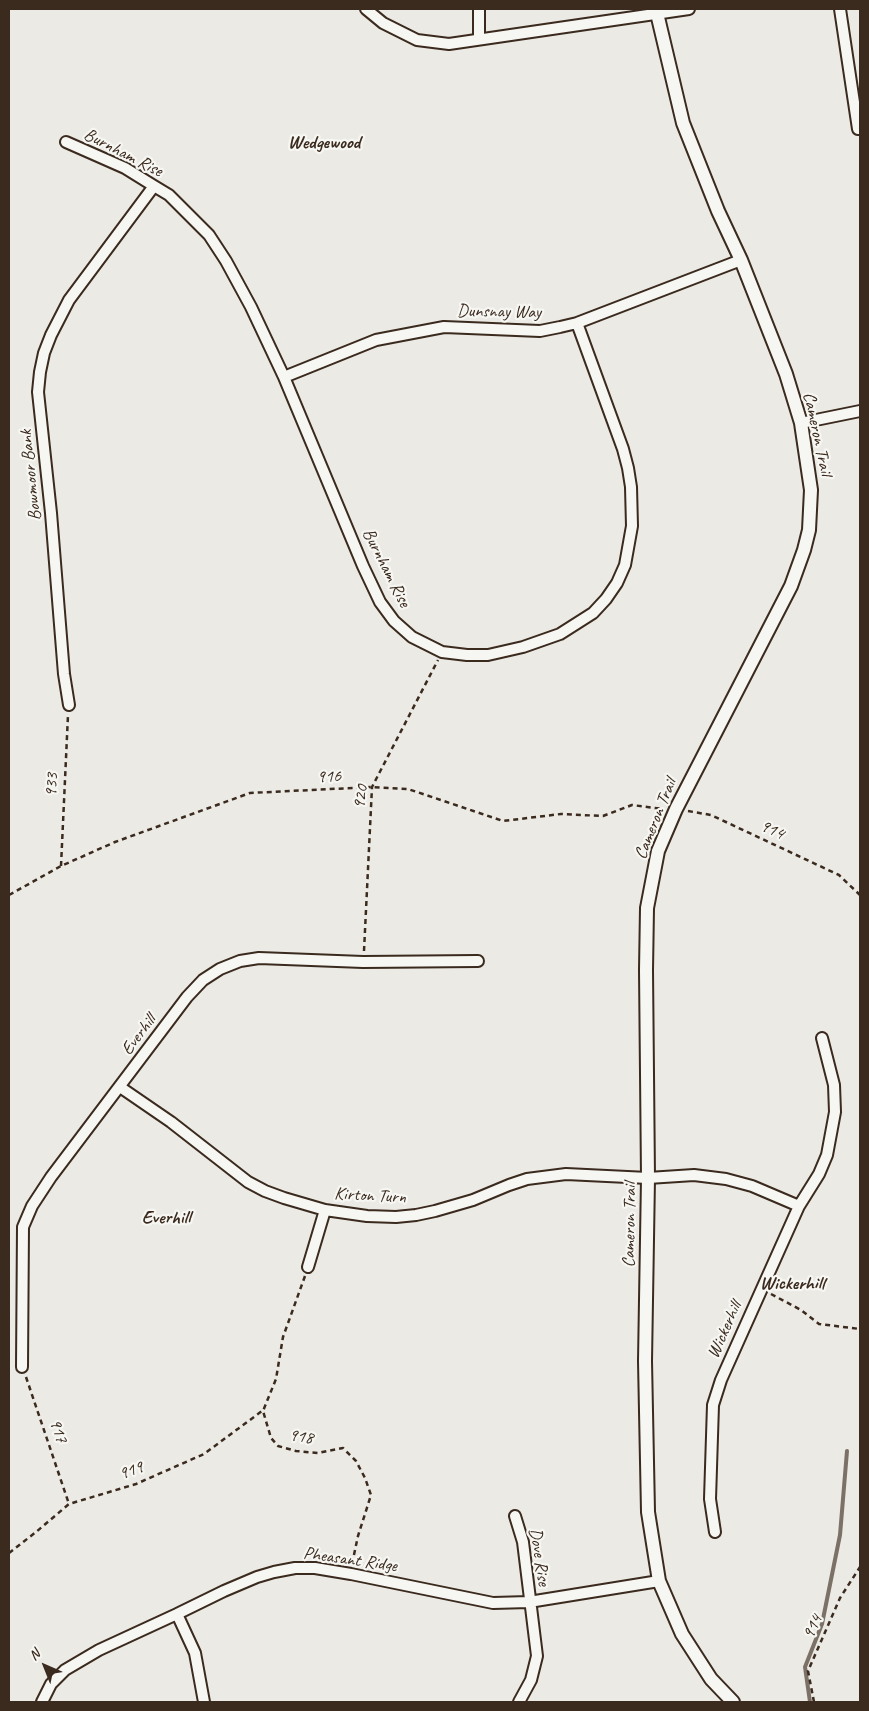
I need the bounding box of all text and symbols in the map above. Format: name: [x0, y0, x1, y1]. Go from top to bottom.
street label: Burnham Rise: [80, 124, 166, 182]
district label: Wedgewood: [288, 132, 360, 154]
street label: Dunsnay Way: [457, 300, 541, 324]
street label: Cameron Trail: [798, 390, 836, 478]
street label: Bowmoor Bank: [15, 428, 47, 522]
street label: Burnham Rise: [357, 525, 415, 611]
street label: 916: [316, 766, 342, 788]
street label: 933: [41, 772, 63, 798]
street label: Cameron Trail: [630, 776, 682, 862]
street label: 920: [348, 783, 374, 811]
street label: 914: [756, 815, 788, 845]
street label: Everhill: [117, 1010, 161, 1060]
street label: Cameron Trail: [618, 1182, 642, 1268]
street label: Kirton Turn: [334, 1183, 406, 1209]
district label: Everhill: [142, 1207, 190, 1229]
district label: Wickerhill: [760, 1273, 824, 1295]
street label: Wickerhill: [703, 1298, 747, 1362]
street label: 917: [44, 1416, 72, 1446]
street label: 918: [287, 1424, 315, 1450]
street label: 919: [116, 1457, 146, 1485]
street label: Dove Rise: [524, 1527, 554, 1587]
street label: Pheasant Ridge: [302, 1543, 398, 1577]
street label: 914: [798, 1612, 828, 1642]
north arrow: [20, 1641, 70, 1691]
text: N: [25, 1646, 43, 1664]

